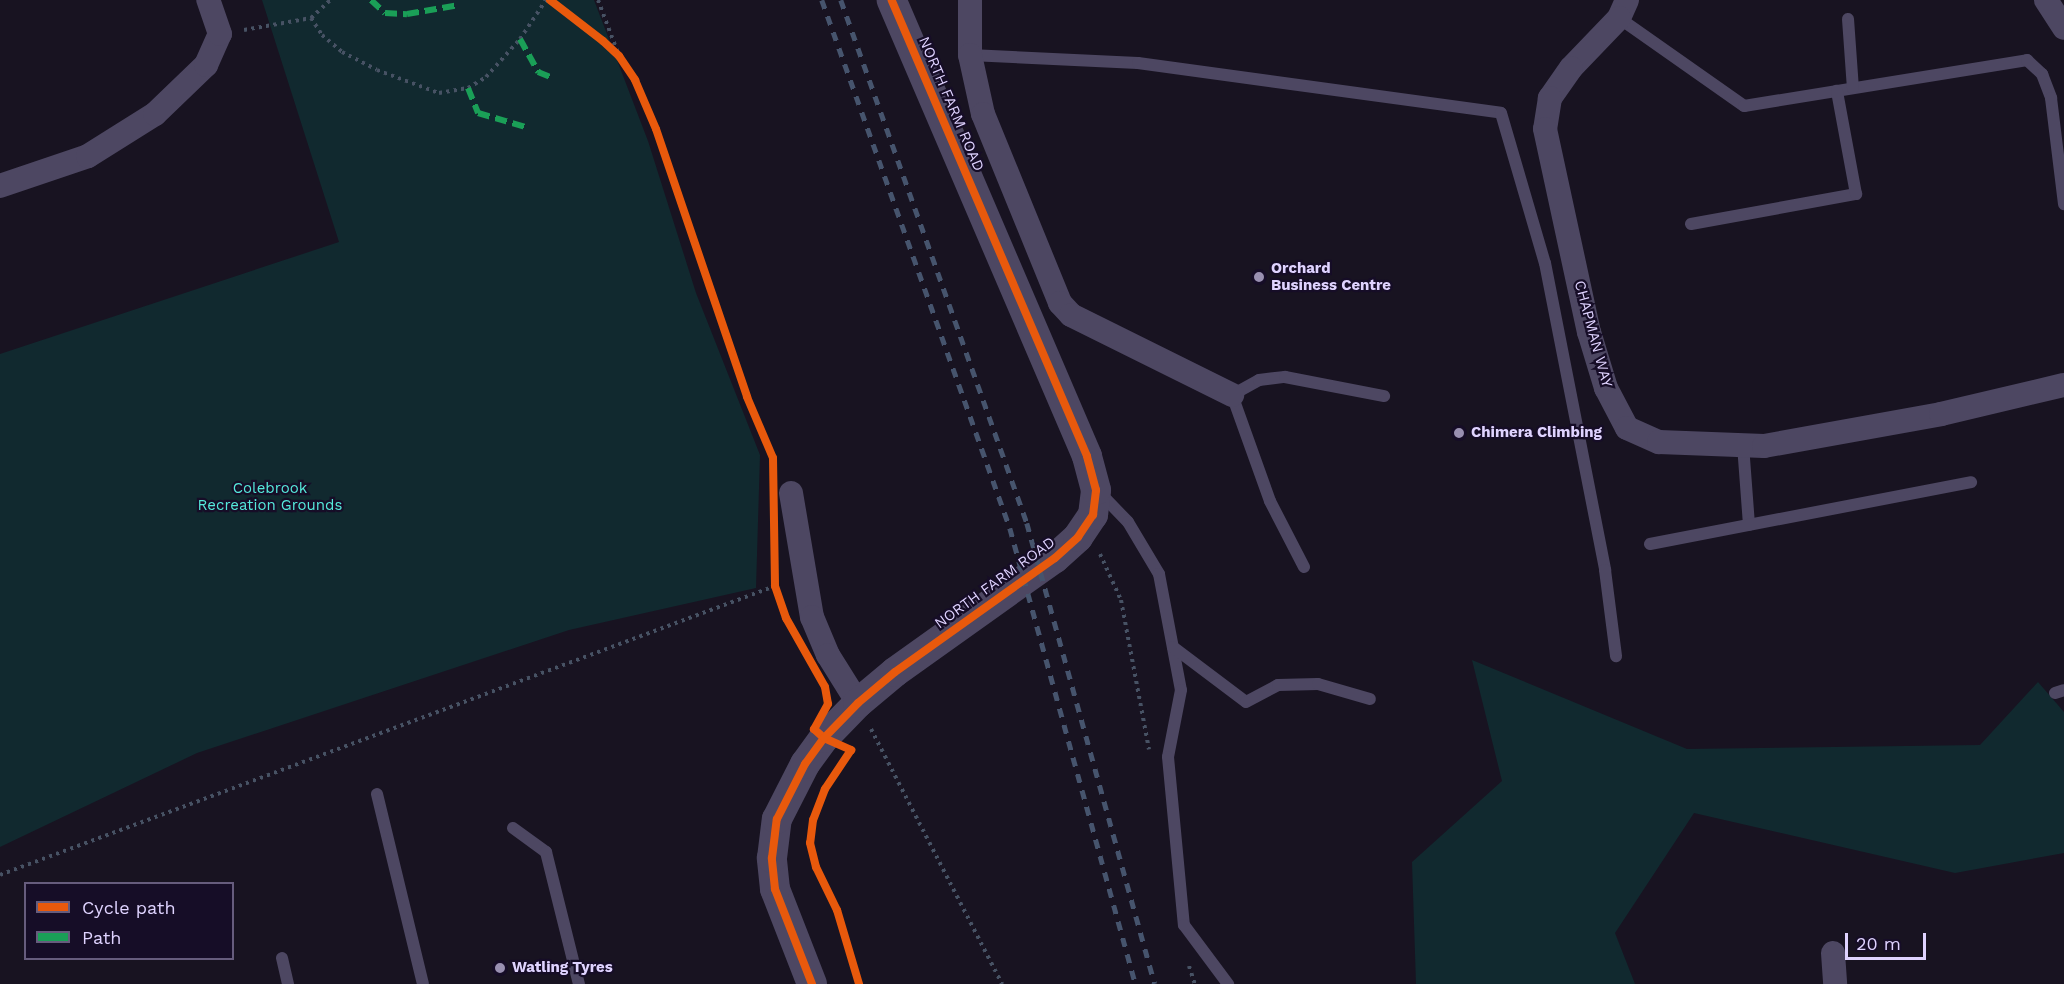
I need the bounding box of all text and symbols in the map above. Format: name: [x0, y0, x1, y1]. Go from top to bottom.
street label: NORTH FARM ROAD: [914, 34, 988, 174]
place label: Orchard Business Centre: [1271, 259, 1391, 294]
marker: Orchard Business Centre: [1252, 270, 1266, 284]
street label: CHAPMAN WAY: [1570, 278, 1616, 390]
place label: Chimera Climbing: [1471, 424, 1602, 442]
marker: Chimera Climbing: [1452, 426, 1466, 440]
park label: Colebrook Recreation Grounds: [198, 479, 342, 514]
street label: NORTH FARM ROAD: [931, 533, 1059, 633]
legend: [24, 882, 234, 960]
text: Cycle path: [82, 897, 176, 918]
scale bar: [1848, 921, 1929, 959]
text: Path: [82, 927, 122, 948]
text: 20 m: [1856, 933, 1901, 954]
place label: Watling Tyres: [512, 959, 613, 977]
marker: Watling Tyres: [493, 961, 507, 975]

